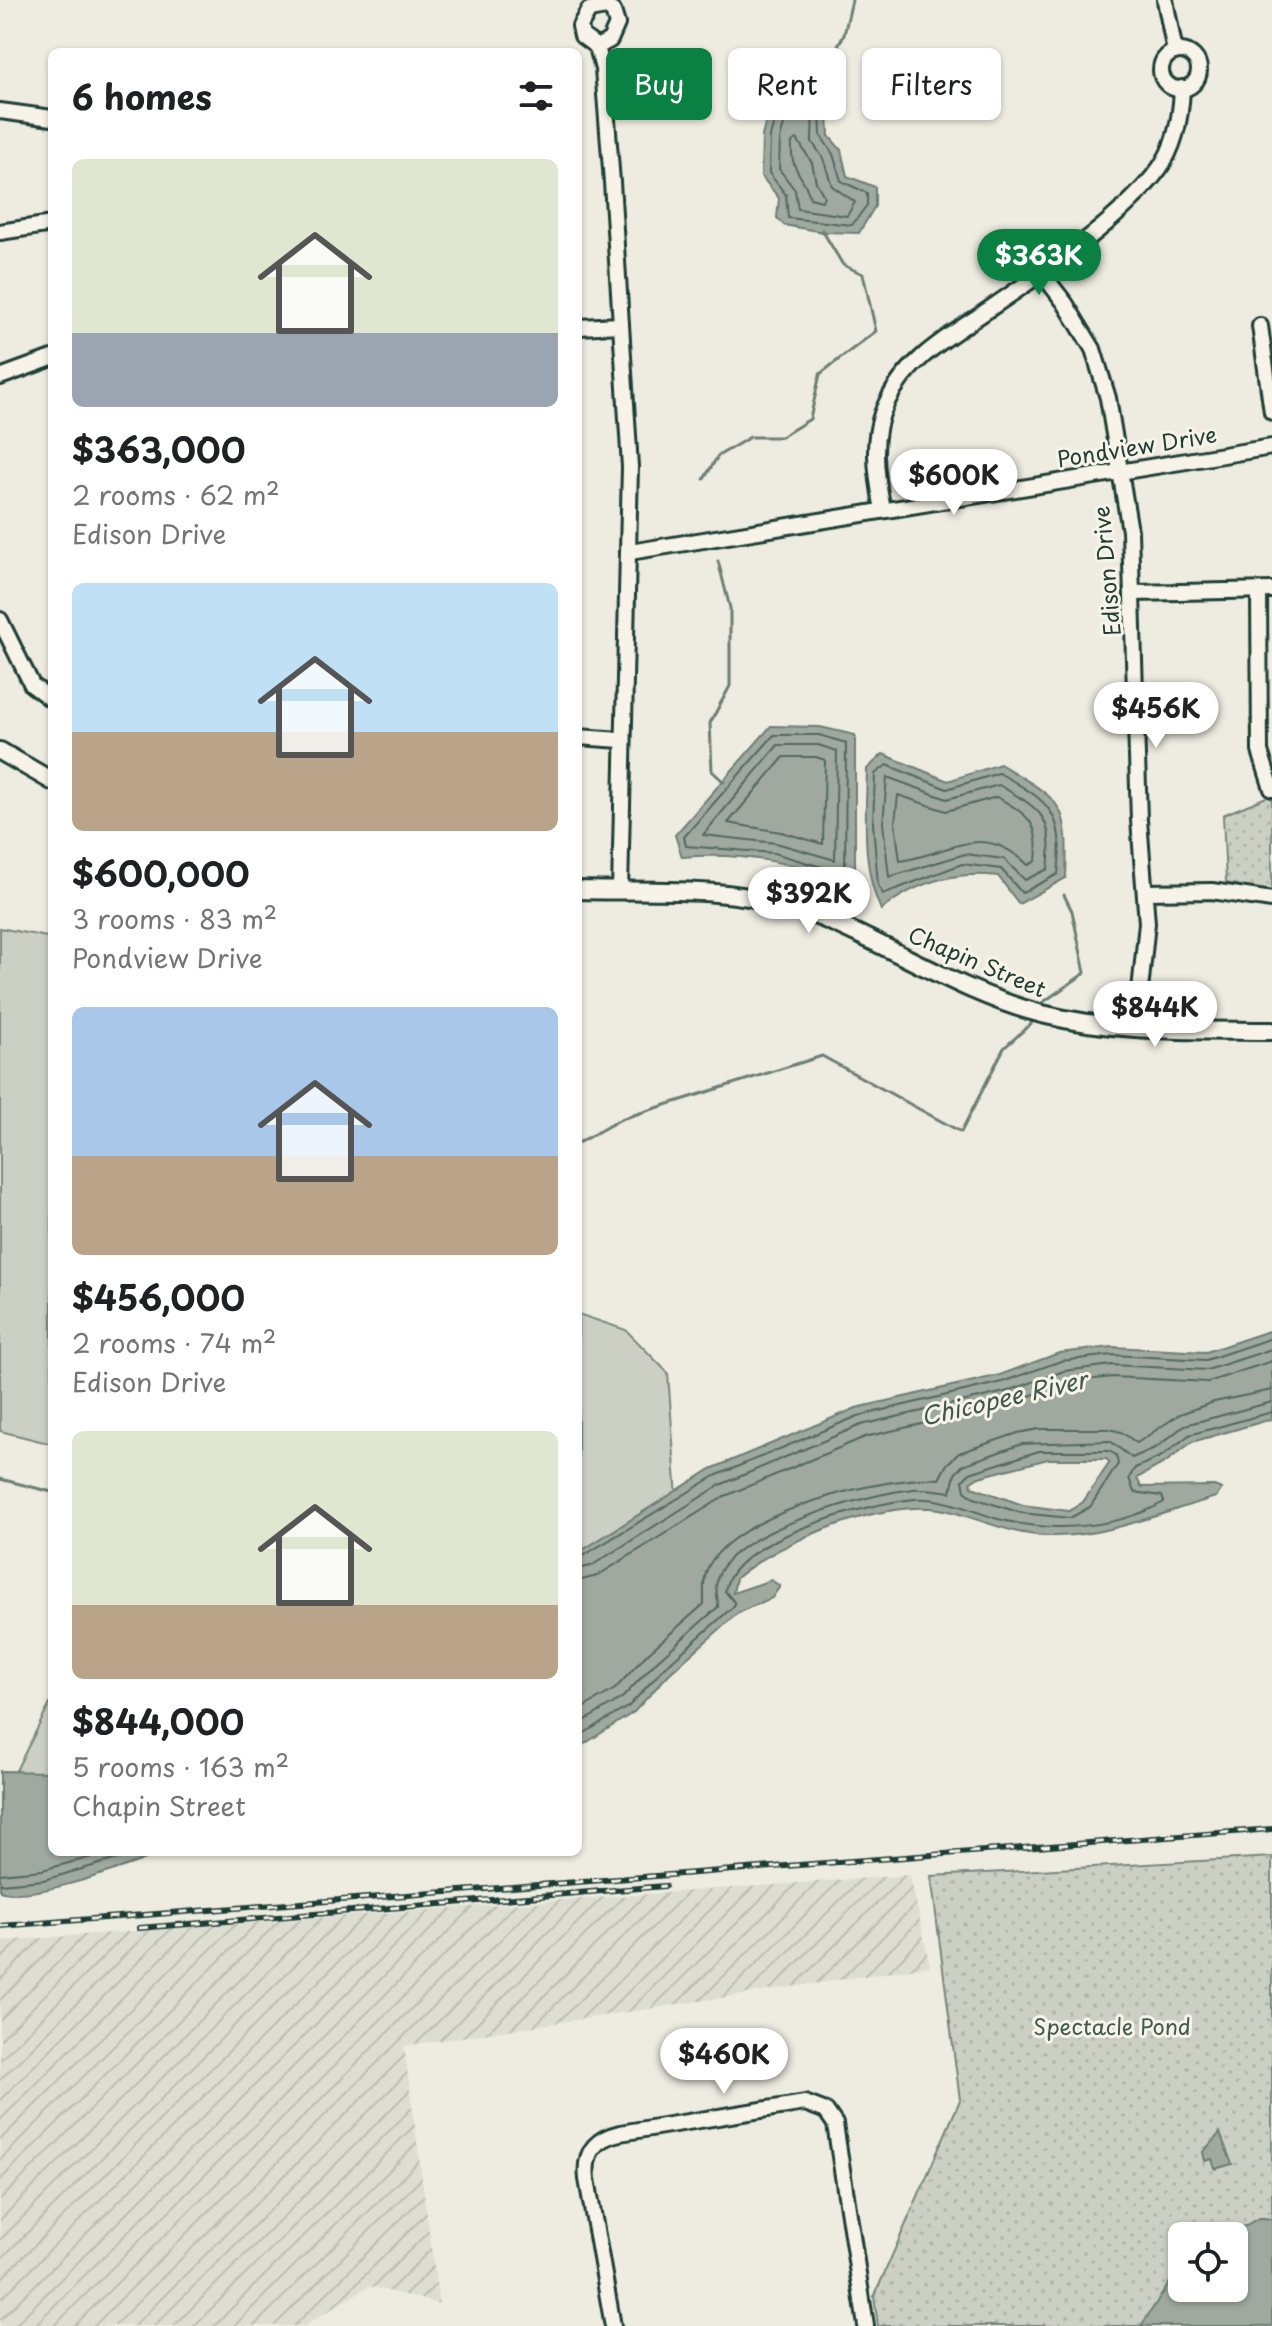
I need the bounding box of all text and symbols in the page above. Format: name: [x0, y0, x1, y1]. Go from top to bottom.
chip: Buy: [606, 48, 712, 120]
chip: Rent: [728, 48, 846, 120]
chip: Filters: [862, 48, 1001, 120]
text: 6 homes: [72, 70, 212, 122]
icon: filters: [514, 74, 558, 118]
icon: home: [243, 211, 387, 355]
pin: $363K: [983, 229, 1095, 297]
text: $363K: [995, 235, 1083, 274]
street label: Pondview Drive: [1055, 417, 1219, 474]
text: $363,000: [72, 423, 245, 475]
pin: $600K: [898, 449, 1010, 517]
text: $600K: [909, 455, 999, 494]
text: 2 rooms · 62 m²: [72, 475, 280, 514]
street label: Edison Drive: [1083, 505, 1128, 638]
text: Edison Drive: [72, 514, 226, 553]
icon: home: [243, 635, 387, 779]
pin: $456K: [1100, 682, 1212, 750]
text: $456K: [1112, 688, 1200, 727]
text: $600,000: [72, 847, 250, 899]
pin: $392K: [753, 867, 865, 935]
text: $392K: [766, 873, 852, 912]
text: 3 rooms · 83 m²: [72, 899, 277, 938]
street label: Chapin Street: [903, 917, 1052, 1005]
text: Pondview Drive: [72, 938, 263, 977]
pin: $844K: [1099, 981, 1211, 1049]
text: $844K: [1111, 987, 1199, 1026]
icon: home: [243, 1059, 387, 1203]
text: $456,000: [72, 1271, 245, 1323]
text: 2 rooms · 74 m²: [72, 1323, 276, 1362]
water label: Chicopee River: [917, 1360, 1094, 1434]
text: Edison Drive: [72, 1362, 226, 1401]
icon: home: [243, 1483, 387, 1627]
text: $844,000: [72, 1695, 244, 1747]
text: 5 rooms · 163 m²: [72, 1747, 289, 1786]
text: Chapin Street: [72, 1786, 246, 1825]
park label: Spectacle Pond: [1033, 2009, 1191, 2042]
pin: $460K: [668, 2028, 780, 2096]
text: $460K: [678, 2034, 770, 2073]
map controls: [1168, 2222, 1248, 2302]
button: locate: [1168, 2222, 1248, 2302]

